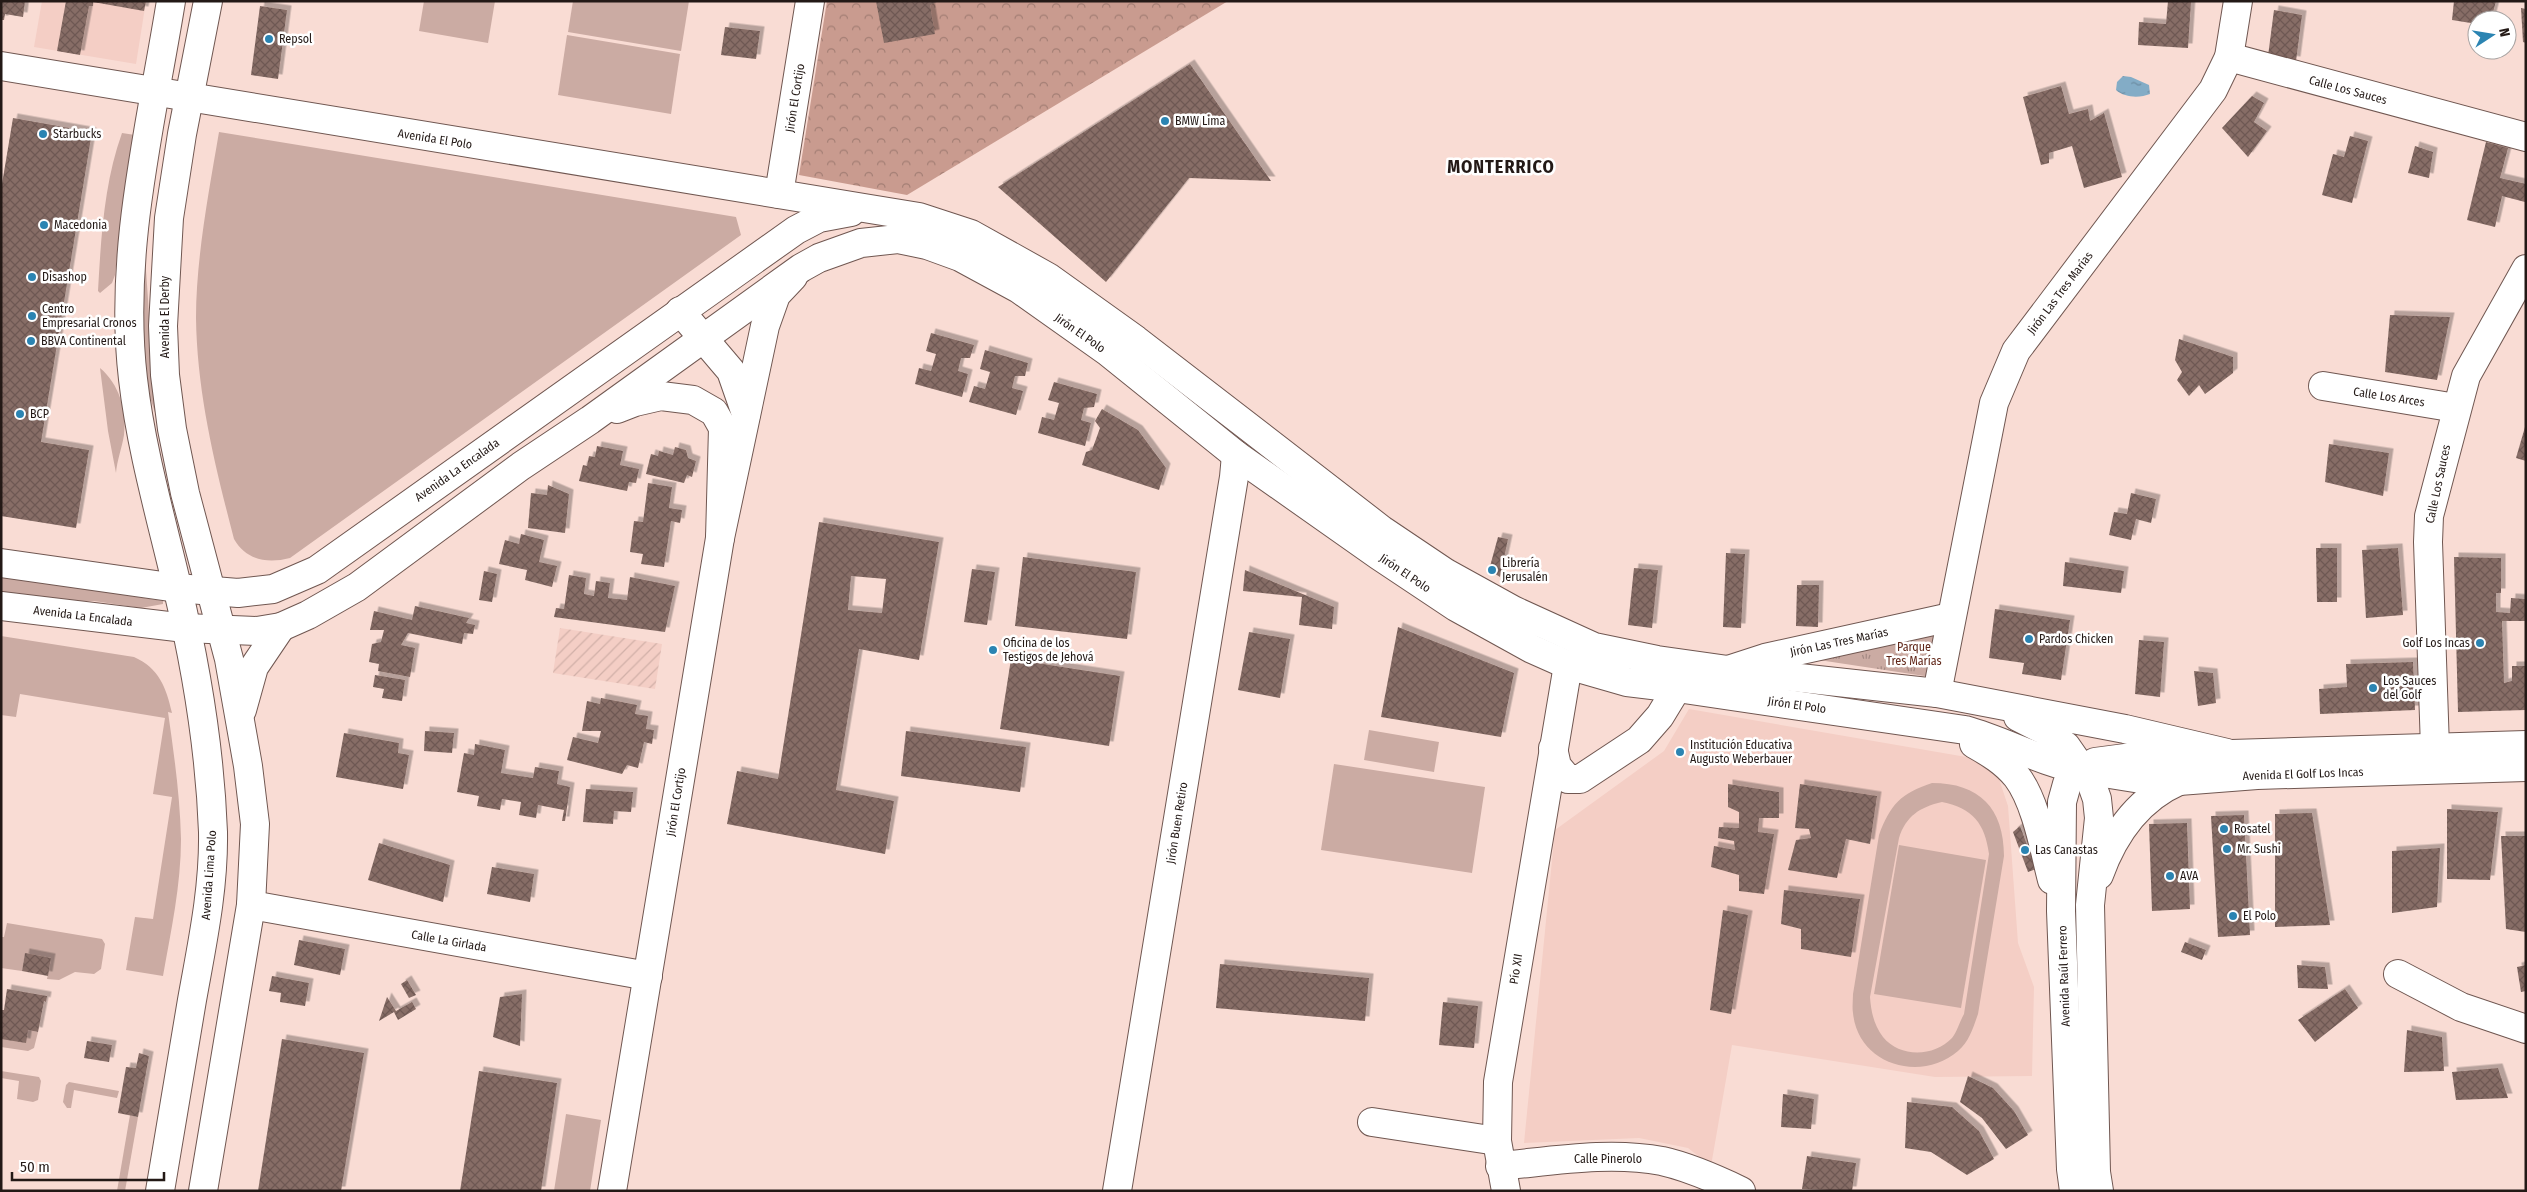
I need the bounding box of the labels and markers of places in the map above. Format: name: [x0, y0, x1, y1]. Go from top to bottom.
place label: Repsol: [279, 32, 312, 46]
marker: Repsol: [263, 33, 275, 45]
place label: BMW Lima: [1175, 114, 1225, 128]
marker: BMW Lima: [1159, 115, 1171, 127]
place label: Starbucks: [53, 127, 101, 141]
marker: Starbucks: [37, 128, 49, 140]
place label: Macedonia: [54, 218, 107, 232]
marker: Macedonia: [38, 219, 50, 231]
place label: Disashop: [42, 270, 87, 284]
marker: Disashop: [26, 271, 38, 283]
place label: Centro Empresarial Cronos: [42, 302, 137, 330]
marker: Centro Empresarial Cronos: [26, 310, 38, 322]
place label: BBVA Continental: [41, 334, 126, 348]
marker: BBVA Continental: [25, 335, 37, 347]
place label: BCP: [30, 407, 49, 421]
marker: BCP: [14, 408, 26, 420]
place label: Librería Jerusalén: [1502, 556, 1548, 584]
marker: Librería Jerusalén: [1486, 564, 1498, 576]
place label: Pardos Chicken: [2039, 632, 2113, 646]
marker: Pardos Chicken: [2023, 633, 2035, 645]
place label: Oficina de los Testigos de Jehová: [1003, 636, 1094, 664]
place label: Golf Los Incas: [2402, 636, 2470, 650]
marker: Golf Los Incas: [2474, 637, 2486, 649]
marker: Oficina de los Testigos de Jehová: [987, 644, 999, 656]
place label: Los Sauces del Golf: [2383, 674, 2436, 702]
marker: Los Sauces del Golf: [2367, 682, 2379, 694]
place label: Institución Educativa Augusto Weberbauer: [1690, 738, 1793, 766]
marker: Institución Educativa Augusto Weberbauer: [1674, 746, 1686, 758]
place label: Rosatel: [2234, 822, 2270, 836]
marker: Rosatel: [2218, 823, 2230, 835]
place label: Mr. Sushi: [2237, 842, 2281, 856]
place label: Las Canastas: [2035, 843, 2098, 857]
marker: Mr. Sushi: [2221, 843, 2233, 855]
marker: Las Canastas: [2019, 844, 2031, 856]
place label: AVA: [2180, 869, 2199, 883]
marker: AVA: [2164, 870, 2176, 882]
place label: El Polo: [2243, 909, 2276, 923]
marker: El Polo: [2227, 910, 2239, 922]

